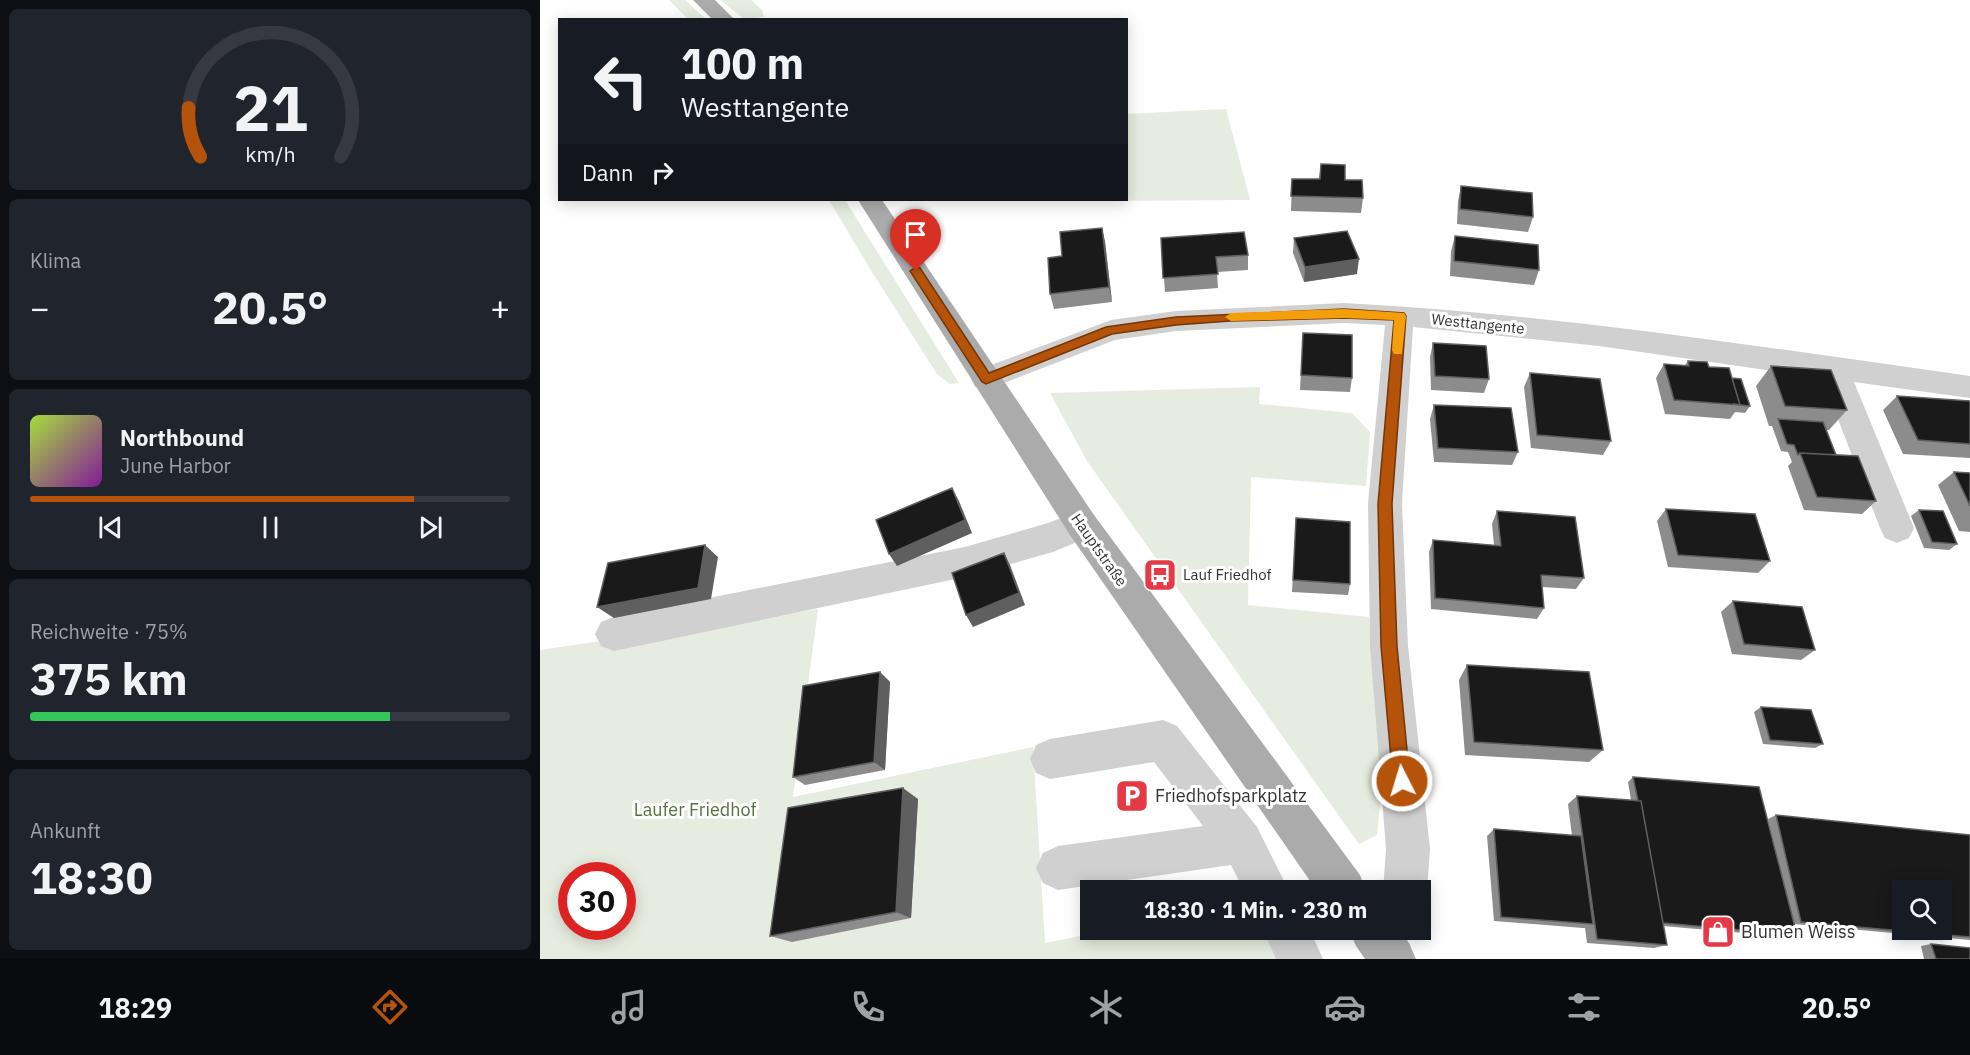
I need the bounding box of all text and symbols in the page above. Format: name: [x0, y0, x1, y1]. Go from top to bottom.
text: 100 m: [681, 36, 804, 91]
icon: left: [582, 42, 660, 120]
text: 21: [233, 67, 307, 148]
text: Westtangente: [681, 89, 849, 124]
text: km/h: [245, 140, 295, 168]
icon: right: [646, 156, 679, 189]
text: Dann: [582, 158, 634, 187]
pin: [890, 209, 941, 271]
icon: arrive: [899, 218, 932, 251]
text: Klima: [30, 247, 81, 274]
text: 20.5°: [212, 278, 328, 336]
text: −: [30, 286, 50, 329]
text: +: [490, 286, 510, 329]
street label: Westtangente: [1431, 309, 1526, 338]
text: Northbound: [120, 423, 244, 452]
text: June Harbor: [120, 452, 231, 479]
street label: Hauptstraße: [1067, 510, 1132, 590]
icon: previous: [94, 511, 127, 544]
icon: pause: [254, 511, 287, 544]
icon: next: [414, 511, 447, 544]
bus stop icon: Lauf Friedhof: [1142, 557, 1178, 593]
place label: Lauf Friedhof: [1183, 565, 1272, 584]
text: Reichweite · 75%: [30, 618, 187, 645]
text: 375 km: [30, 649, 188, 707]
position arrow: [1370, 749, 1434, 813]
parking icon: Friedhofsparkplatz: [1114, 778, 1150, 814]
place label: Friedhofsparkplatz: [1155, 784, 1307, 807]
park label: Laufer Friedhof: [634, 798, 756, 821]
text: Ankunft: [30, 817, 101, 844]
text: 18:30: [30, 848, 153, 906]
speed limit sign: 30: [558, 862, 636, 940]
map controls: [1892, 880, 1952, 940]
button: search: [1892, 880, 1952, 940]
text: 18:30 · 1 Min. · 230 m: [1144, 895, 1367, 924]
shop icon: Blumen Weiss: [1700, 914, 1736, 950]
place label: Blumen Weiss: [1741, 920, 1856, 943]
icon: directions: [369, 986, 411, 1028]
icon: music: [608, 986, 650, 1028]
icon: phone: [847, 986, 889, 1028]
icon: climate: [1085, 986, 1127, 1028]
icon: car: [1324, 986, 1366, 1028]
icon: filters: [1563, 986, 1605, 1028]
text: 18:29: [98, 990, 172, 1025]
text: 20.5°: [1802, 990, 1871, 1025]

